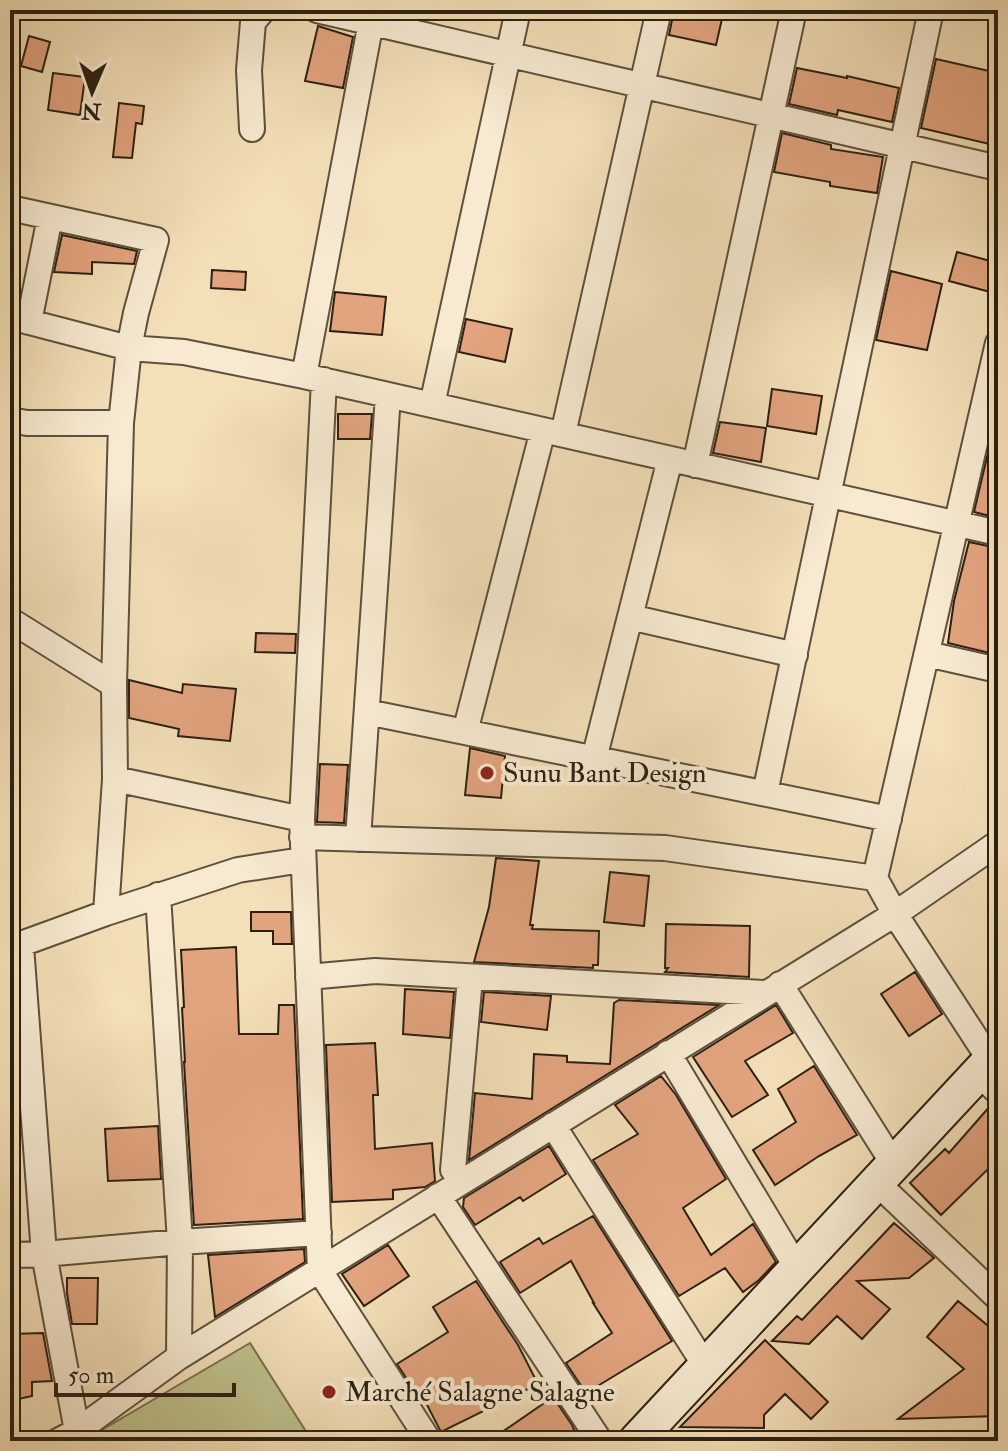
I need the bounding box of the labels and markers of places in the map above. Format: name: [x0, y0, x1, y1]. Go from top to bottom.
place label: Sunu Bant Design: [503, 756, 706, 791]
marker: Sunu Bant Design: [478, 764, 496, 782]
place label: Marché Salagne Salagne: [345, 1375, 615, 1410]
marker: Marché Salagne Salagne: [320, 1383, 338, 1401]

